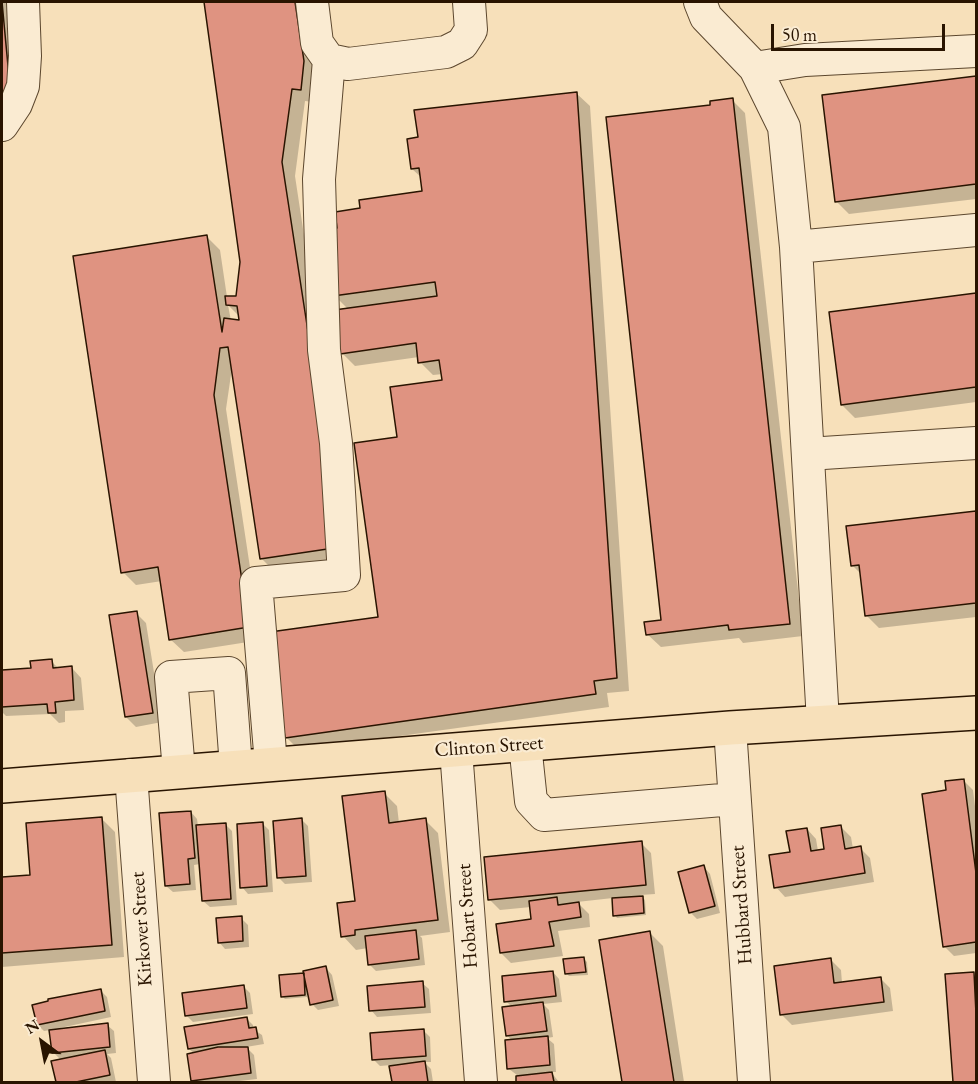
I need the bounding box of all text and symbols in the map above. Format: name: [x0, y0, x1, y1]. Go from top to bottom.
scale bar: [774, 12, 948, 50]
text: 50 m: [782, 23, 817, 46]
street label: Clinton Street: [434, 731, 544, 763]
street label: Hubbard Street: [726, 844, 758, 966]
street label: Hobart Street: [452, 863, 484, 969]
street label: Kirkover Street: [126, 871, 158, 987]
north arrow: [12, 1012, 72, 1072]
text: N: [21, 1014, 43, 1039]

